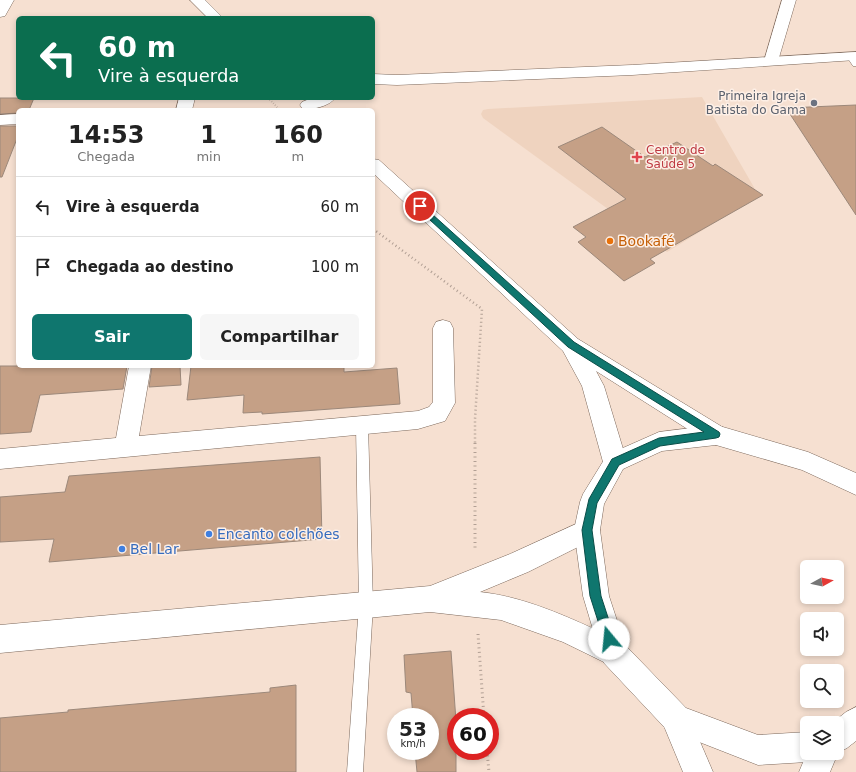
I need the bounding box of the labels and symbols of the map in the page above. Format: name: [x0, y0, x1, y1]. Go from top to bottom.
place label: Primeira Igreja Batista do Gama: [706, 89, 806, 117]
marker: Primeira Igreja Batista do Gama: [809, 98, 819, 108]
place label: Centro de Saúde 5: [646, 143, 705, 171]
marker: Centro de Saúde 5: [631, 151, 643, 163]
pin: [403, 189, 437, 223]
place label: Bookafé: [618, 233, 675, 249]
marker: Bookafé: [605, 236, 615, 246]
place label: Encanto colchões: [217, 526, 340, 542]
marker: Encanto colchões: [204, 529, 214, 539]
place label: Bel Lar: [130, 541, 179, 557]
marker: Bel Lar: [117, 544, 127, 554]
north arrow: [800, 560, 844, 604]
position arrow: [588, 618, 630, 660]
speed limit sign: 60: [447, 708, 499, 760]

